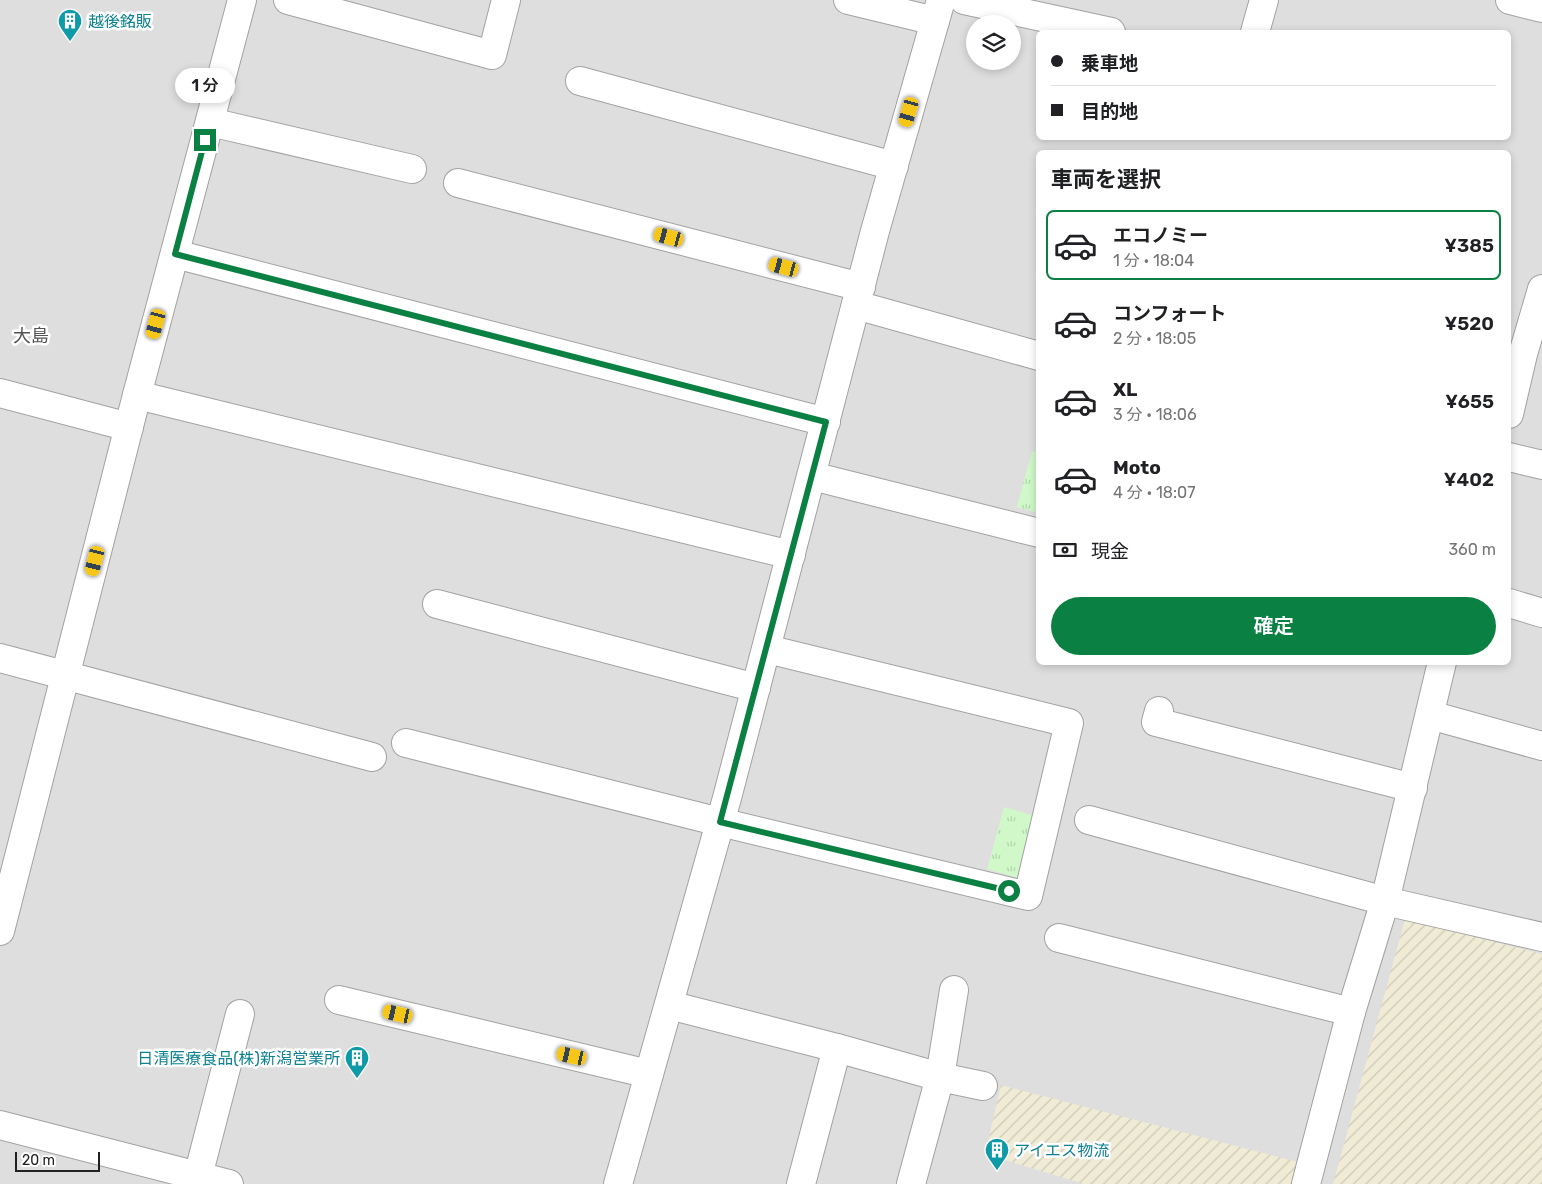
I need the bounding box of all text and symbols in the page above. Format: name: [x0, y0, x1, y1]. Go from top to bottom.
building icon: 越後銘販: [57, 8, 83, 42]
place label: 越後銘販: [88, 12, 152, 31]
map controls: [966, 15, 1021, 70]
button: layers: [966, 15, 1021, 70]
text: 乗車地: [1081, 52, 1138, 75]
callout: 1 分: [175, 68, 235, 102]
text: 1 分: [191, 76, 219, 95]
car: [897, 96, 920, 128]
text: 目的地: [1081, 100, 1138, 123]
route end: [194, 129, 216, 151]
text: 車両を選択: [1051, 166, 1161, 193]
icon: car: [1053, 223, 1098, 268]
text: エコノミー: [1113, 224, 1208, 247]
car: [652, 226, 685, 248]
text: ¥385: [1444, 234, 1494, 257]
text: 1 分 · 18:04: [1113, 251, 1194, 270]
car: [767, 256, 800, 278]
icon: car: [1053, 301, 1098, 346]
text: コンフォート: [1113, 302, 1226, 325]
car: [144, 308, 167, 340]
text: ¥520: [1445, 312, 1494, 335]
district label: 大島: [13, 325, 49, 347]
text: 2 分 · 18:05: [1113, 329, 1196, 348]
text: XL: [1113, 378, 1137, 401]
icon: car: [1053, 379, 1098, 424]
text: ¥655: [1445, 390, 1494, 413]
text: 3 分 · 18:06: [1113, 405, 1197, 424]
text: Moto: [1113, 456, 1161, 479]
icon: car: [1053, 457, 1098, 502]
text: ¥402: [1444, 468, 1494, 491]
text: 4 分 · 18:07: [1113, 483, 1195, 502]
icon: cash: [1051, 536, 1079, 564]
text: 現金: [1091, 540, 1129, 563]
text: 360 m: [1448, 540, 1496, 559]
car: [84, 545, 105, 577]
button: 確定: [1051, 597, 1496, 655]
route start: [998, 880, 1020, 902]
car: [381, 1003, 414, 1025]
building icon: 日清医療食品(株)新潟営業所: [344, 1045, 370, 1079]
car: [555, 1045, 588, 1067]
place label: 日清医療食品(株)新潟営業所: [137, 1049, 340, 1068]
building icon: アイエス物流: [984, 1137, 1010, 1171]
place label: アイエス物流: [1014, 1141, 1109, 1160]
scale bar: [15, 1149, 100, 1172]
text: 20 m: [22, 1152, 55, 1169]

